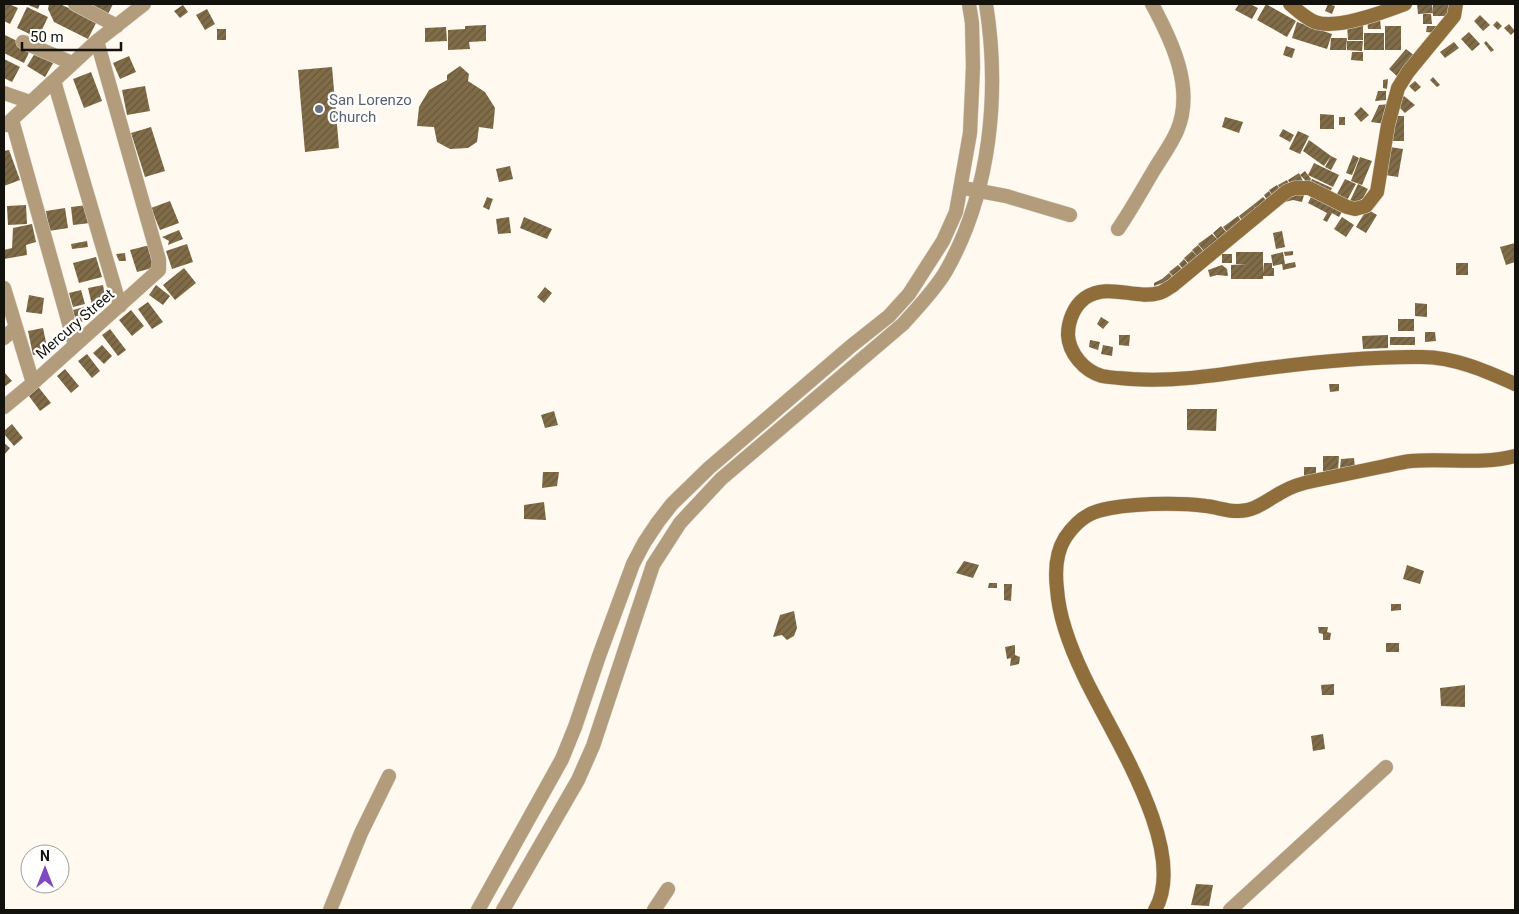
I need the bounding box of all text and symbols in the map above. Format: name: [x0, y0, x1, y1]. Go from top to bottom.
scale bar: [22, 20, 121, 52]
text: 50 m: [30, 28, 64, 46]
place label: San Lorenzo Church: [329, 91, 412, 126]
marker: San Lorenzo Church: [313, 103, 325, 115]
street label: Mercury Street: [32, 285, 118, 363]
north arrow: [20, 844, 70, 894]
text: N: [40, 848, 50, 864]

